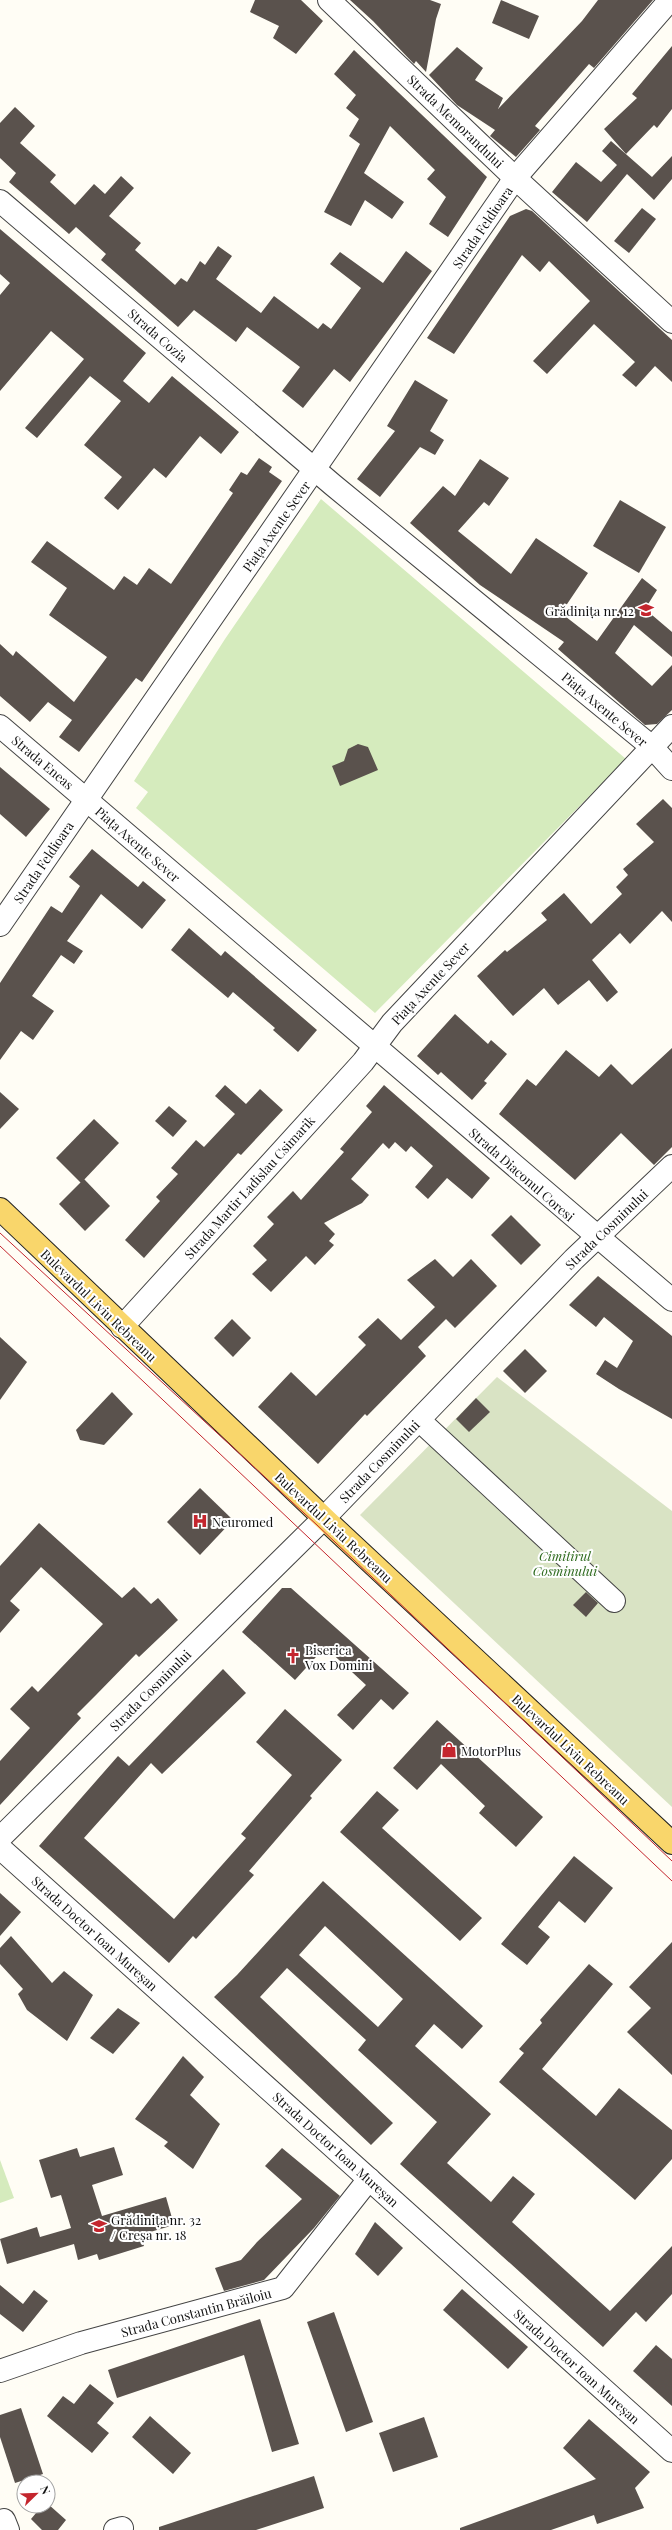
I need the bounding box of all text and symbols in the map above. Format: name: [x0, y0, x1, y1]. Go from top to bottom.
street label: Strada Memorandului: [404, 71, 508, 172]
street label: Strada Feldioara: [448, 182, 516, 271]
street label: Strada Cozia: [125, 304, 192, 366]
street label: Piața Axente Sever: [238, 477, 314, 575]
school or university icon: Grădinița nr. 12: [637, 601, 655, 619]
place label: Grădinița nr. 12: [545, 602, 634, 619]
street label: Piața Axente Sever: [558, 668, 652, 750]
street label: Strada Eneas: [9, 731, 78, 793]
street label: Piața Axente Sever: [92, 802, 184, 886]
street label: Strada Feldioara: [9, 817, 77, 906]
street label: Piața Axente Sever: [387, 938, 473, 1028]
street label: Strada Martir Ladislau Csimarik: [180, 1111, 319, 1262]
street label: Strada Diaconul Coresi: [466, 1124, 578, 1225]
street label: Strada Cosminului: [561, 1185, 651, 1273]
street label: Bulevardul Liviu Rebreanu: [37, 1245, 161, 1365]
street label: Strada Cosminului: [335, 1416, 423, 1506]
street label: Bulevardul Liviu Rebreanu: [272, 1468, 397, 1586]
hospital icon: Neuromed: [191, 1512, 209, 1530]
place label: Neuromed: [212, 1513, 274, 1530]
park label: Cimitirul Cosminului: [533, 1547, 598, 1579]
place label: Biserica Vox Domini: [304, 1641, 373, 1673]
street label: Strada Cosminului: [106, 1645, 195, 1734]
church icon: Biserica Vox Domini: [284, 1647, 302, 1665]
street label: Bulevardul Liviu Rebreanu: [509, 1690, 634, 1808]
shop icon: MotorPlus: [440, 1741, 458, 1759]
place label: MotorPlus: [461, 1742, 521, 1759]
street label: Strada Doctor Ioan Mureșan: [28, 1872, 162, 1994]
street label: Strada Doctor Ioan Mureșan: [269, 2088, 403, 2210]
place label: Grădinița nr. 32 / Creșa nr. 18: [111, 2211, 201, 2243]
school or university icon: Grădinița nr. 32 / Creșa nr. 18: [90, 2217, 108, 2235]
street label: Strada Constantin Brăiloiu: [119, 2284, 274, 2340]
street label: Strada Doctor Ioan Mureșan: [510, 2305, 644, 2427]
north arrow: [16, 2474, 56, 2514]
text: N: [37, 2483, 54, 2497]

